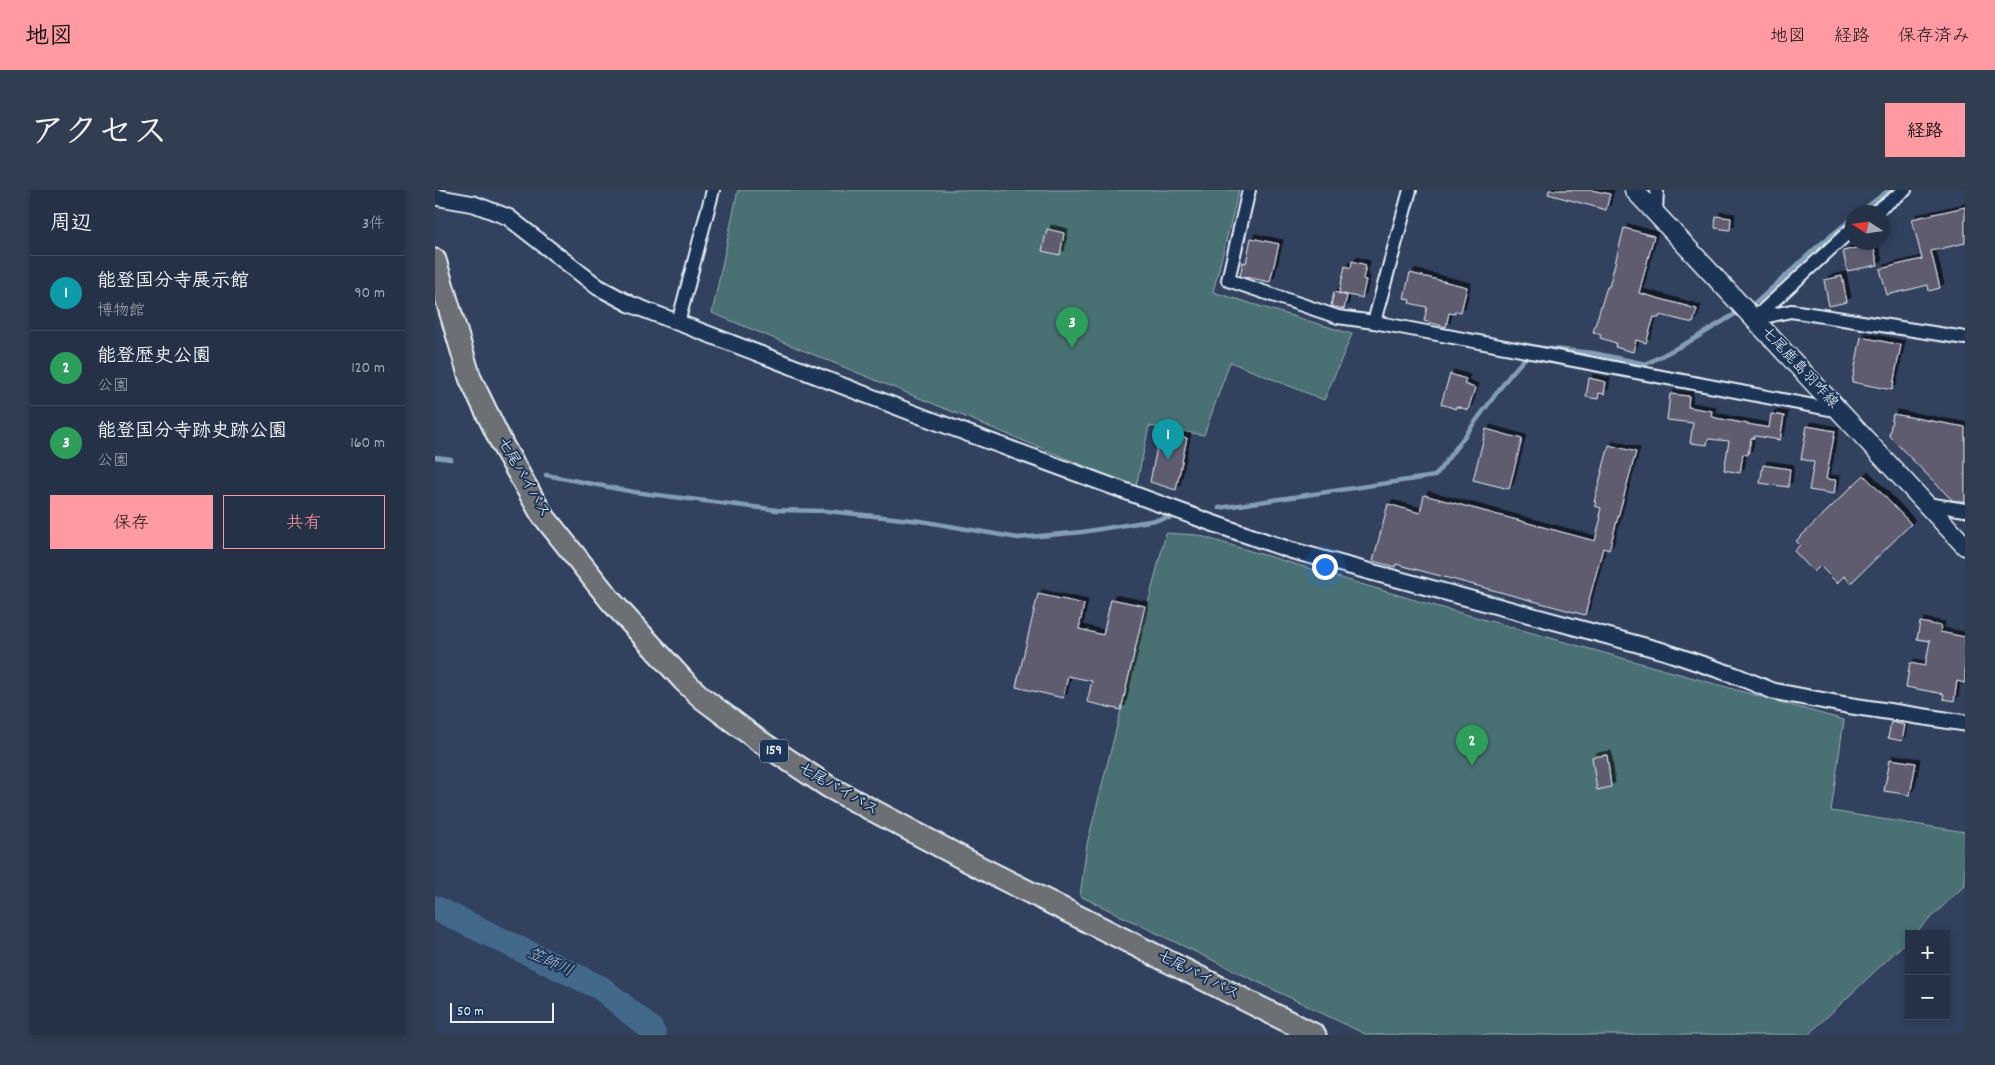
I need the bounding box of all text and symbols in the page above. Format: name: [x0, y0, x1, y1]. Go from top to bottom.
text: 地図: [25, 21, 73, 55]
text: 地図: [1770, 25, 1806, 50]
text: 経路: [1834, 25, 1870, 50]
text: 保存済み: [1898, 25, 1970, 50]
button: 経路: [1885, 103, 1965, 157]
text: アクセス: [30, 110, 168, 160]
north arrow: [1845, 205, 1890, 250]
text: 周辺: [50, 210, 92, 240]
text: 3件: [362, 213, 385, 236]
text: 能登国分寺展示館: [97, 269, 249, 296]
text: 1: [64, 282, 68, 305]
text: 90 m: [354, 282, 385, 305]
text: 博物館: [97, 300, 145, 323]
pin: 3: [1056, 307, 1088, 348]
street label: 七尾鹿島羽咋線: [1755, 322, 1843, 414]
text: 能登歴史公園: [97, 344, 211, 371]
text: 2: [63, 357, 70, 380]
text: 120 m: [351, 357, 385, 380]
text: 公園: [97, 375, 129, 398]
text: 能登国分寺跡史跡公園: [97, 419, 287, 446]
pin: 1: [1152, 419, 1184, 460]
text: 3: [62, 432, 70, 455]
text: 160 m: [350, 432, 385, 455]
street label: 七尾バイパス: [491, 434, 555, 522]
text: 公園: [97, 450, 129, 473]
button: 保存: [50, 495, 213, 549]
button: 共有: [223, 495, 385, 549]
your location: [1312, 554, 1338, 580]
pin: 2: [1456, 725, 1488, 766]
road number: 159: [760, 740, 788, 762]
street label: 七尾バイパス: [794, 758, 882, 822]
map controls: [1905, 930, 1950, 1020]
button: +: [1905, 930, 1950, 975]
water label: 笠師川: [523, 942, 577, 984]
street label: 七尾バイパス: [1153, 946, 1243, 1006]
button: −: [1905, 975, 1950, 1020]
scale bar: [450, 1000, 554, 1023]
text: 50 m: [457, 1002, 484, 1022]

